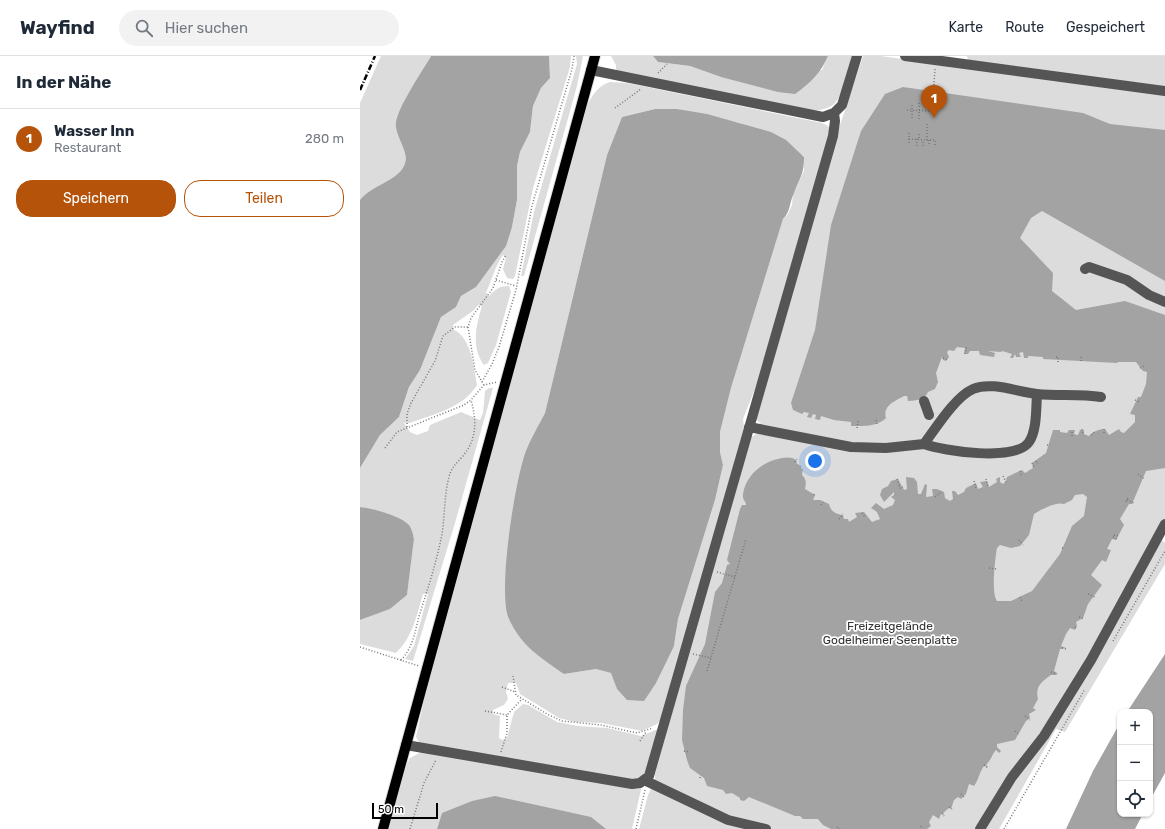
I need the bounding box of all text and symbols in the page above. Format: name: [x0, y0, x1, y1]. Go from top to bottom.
search box: [119, 10, 399, 46]
text: Wayfind: [20, 16, 95, 39]
icon: search: [133, 17, 155, 39]
text: Hier suchen: [165, 19, 248, 37]
text: Karte: [948, 19, 983, 36]
text: Route: [1005, 19, 1044, 36]
text: Gespeichert: [1066, 19, 1145, 36]
text: In der Nähe: [16, 72, 111, 92]
pin: 1: [921, 85, 947, 118]
text: Wasser Inn: [54, 122, 134, 140]
text: 1: [26, 131, 32, 146]
text: 280 m: [305, 131, 344, 146]
text: Restaurant: [54, 140, 121, 155]
button: Speichern: [16, 180, 176, 217]
button: Teilen: [184, 180, 344, 217]
your location: [805, 451, 825, 471]
park label: Freizeitgelände Godelheimer Seenplatte: [823, 619, 957, 647]
map controls: [1117, 709, 1153, 817]
button: +: [1117, 709, 1153, 745]
button: −: [1117, 745, 1153, 781]
button: locate: [1117, 781, 1153, 817]
scale bar: [372, 801, 438, 820]
text: 50 m: [378, 803, 404, 816]

